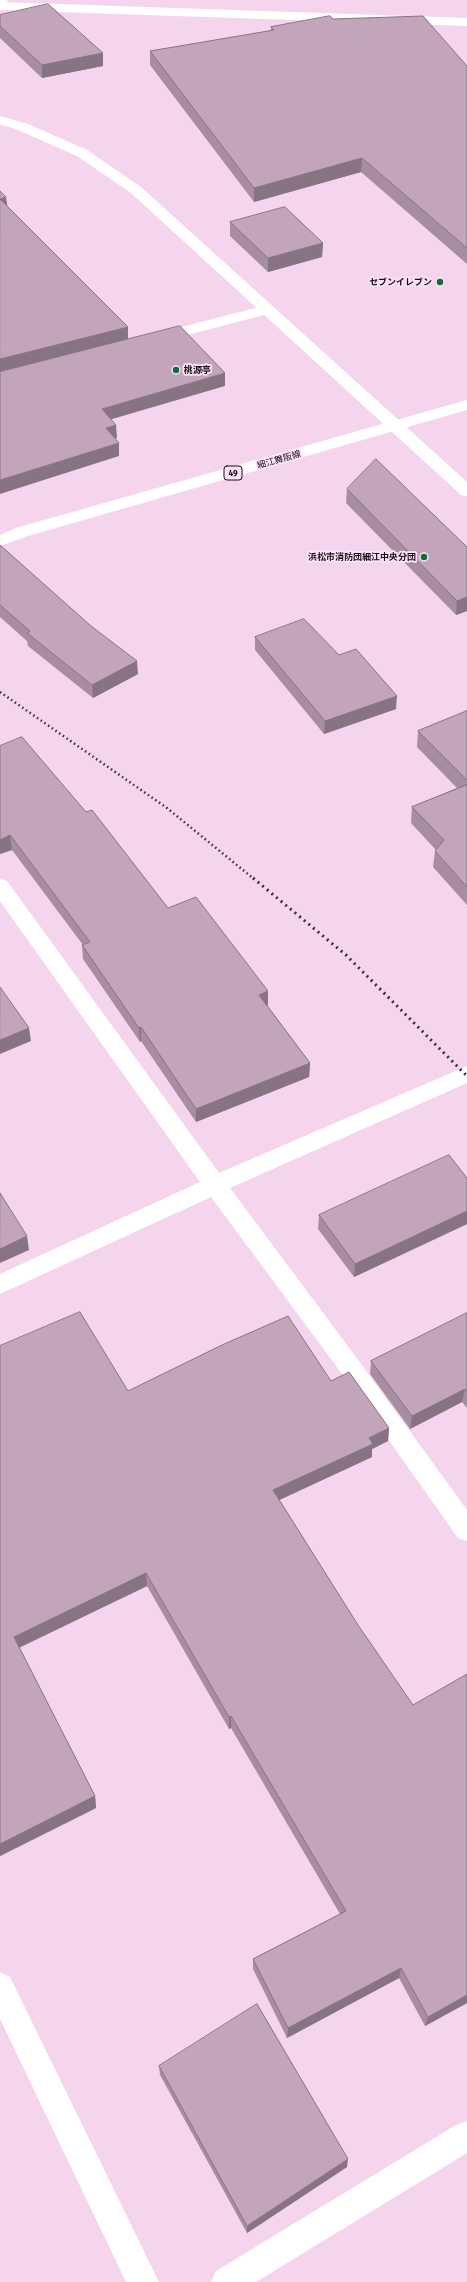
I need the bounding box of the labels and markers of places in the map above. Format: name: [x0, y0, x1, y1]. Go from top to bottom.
place label: セブンイレブン: [369, 277, 432, 287]
marker: セブンイレブン: [435, 277, 445, 287]
marker: 桃源亭: [171, 365, 181, 375]
place label: 桃源亭: [184, 365, 211, 375]
place label: 浜松市消防団細江中央分団: [308, 552, 416, 562]
marker: 浜松市消防団細江中央分団: [419, 552, 429, 562]

